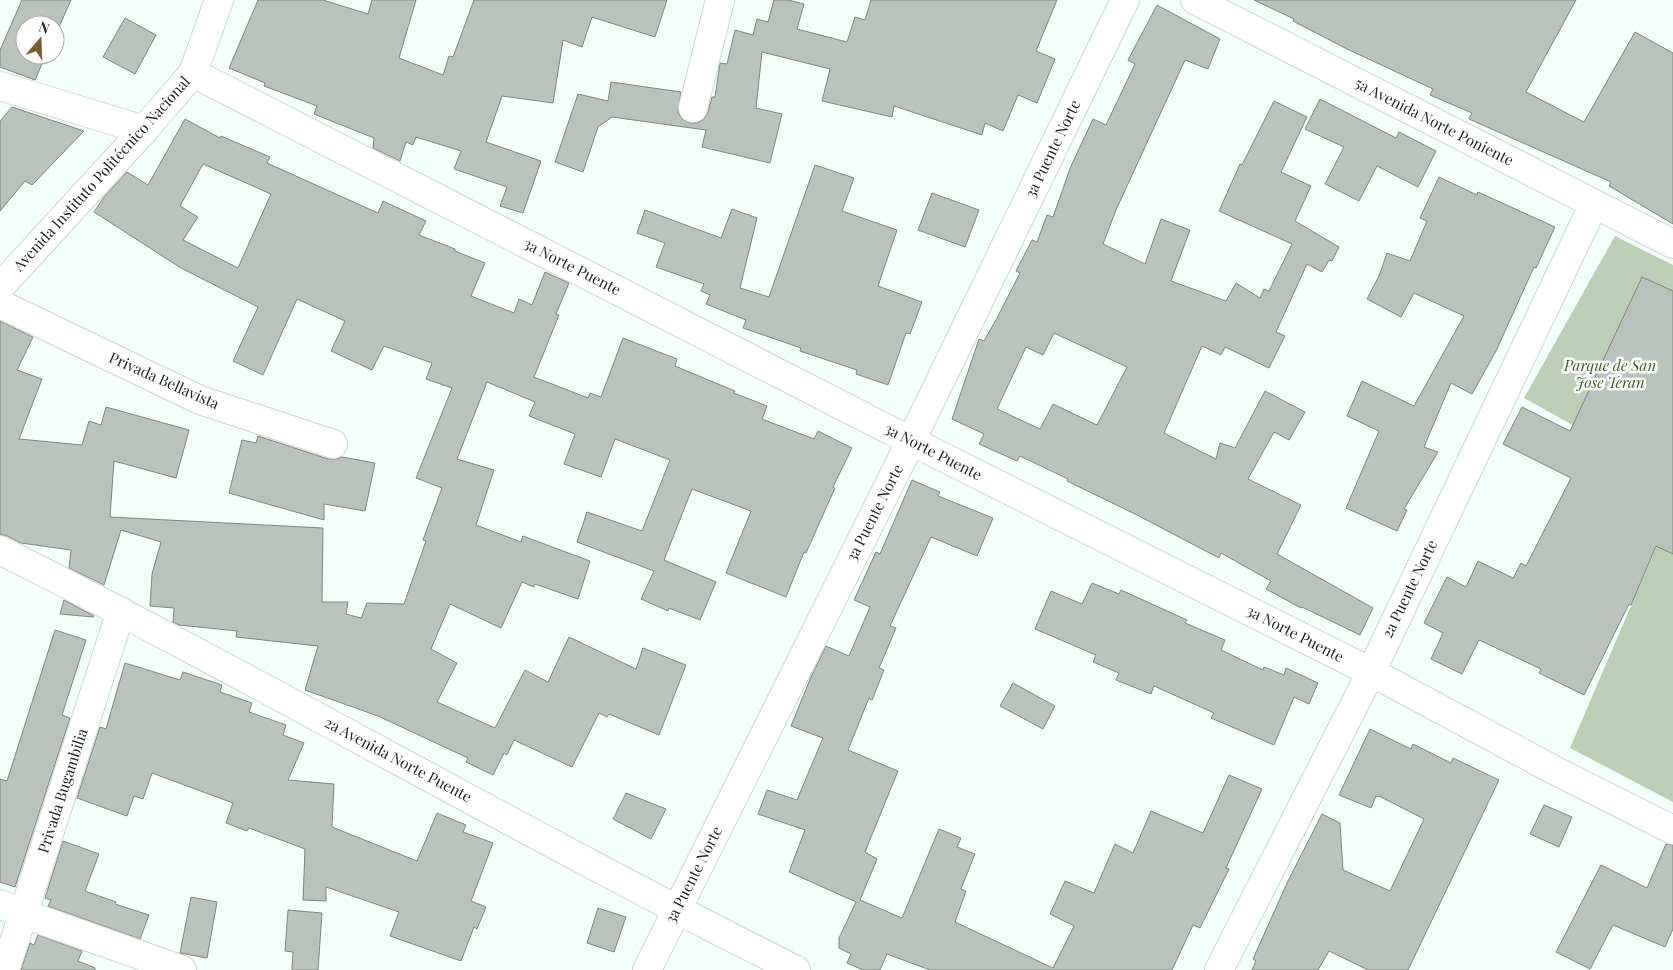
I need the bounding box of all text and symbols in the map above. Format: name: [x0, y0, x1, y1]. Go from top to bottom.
north arrow: [15, 15, 65, 65]
text: N: [37, 17, 52, 38]
street label: Avenida Instituto Politécnico Nacional: [8, 72, 194, 276]
street label: 5a Avenida Norte Poniente: [1352, 72, 1517, 170]
street label: 3a Puente Norte: [1020, 96, 1084, 201]
street label: 3a Norte Puente: [520, 233, 624, 299]
street label: Privada Bellavista: [106, 347, 223, 414]
park label: Parque de San Jose Teran: [1563, 355, 1656, 392]
street label: 3a Norte Puente: [881, 418, 985, 484]
street label: 3a Puente Norte: [841, 461, 907, 565]
street label: 2a Puente Norte: [1377, 536, 1442, 641]
street label: 3a Norte Puente: [1243, 600, 1347, 666]
street label: 2a Avenida Norte Puente: [321, 712, 475, 806]
street label: Privada Bugambilia: [32, 725, 92, 856]
street label: 3a Puente Norte: [660, 823, 726, 927]

